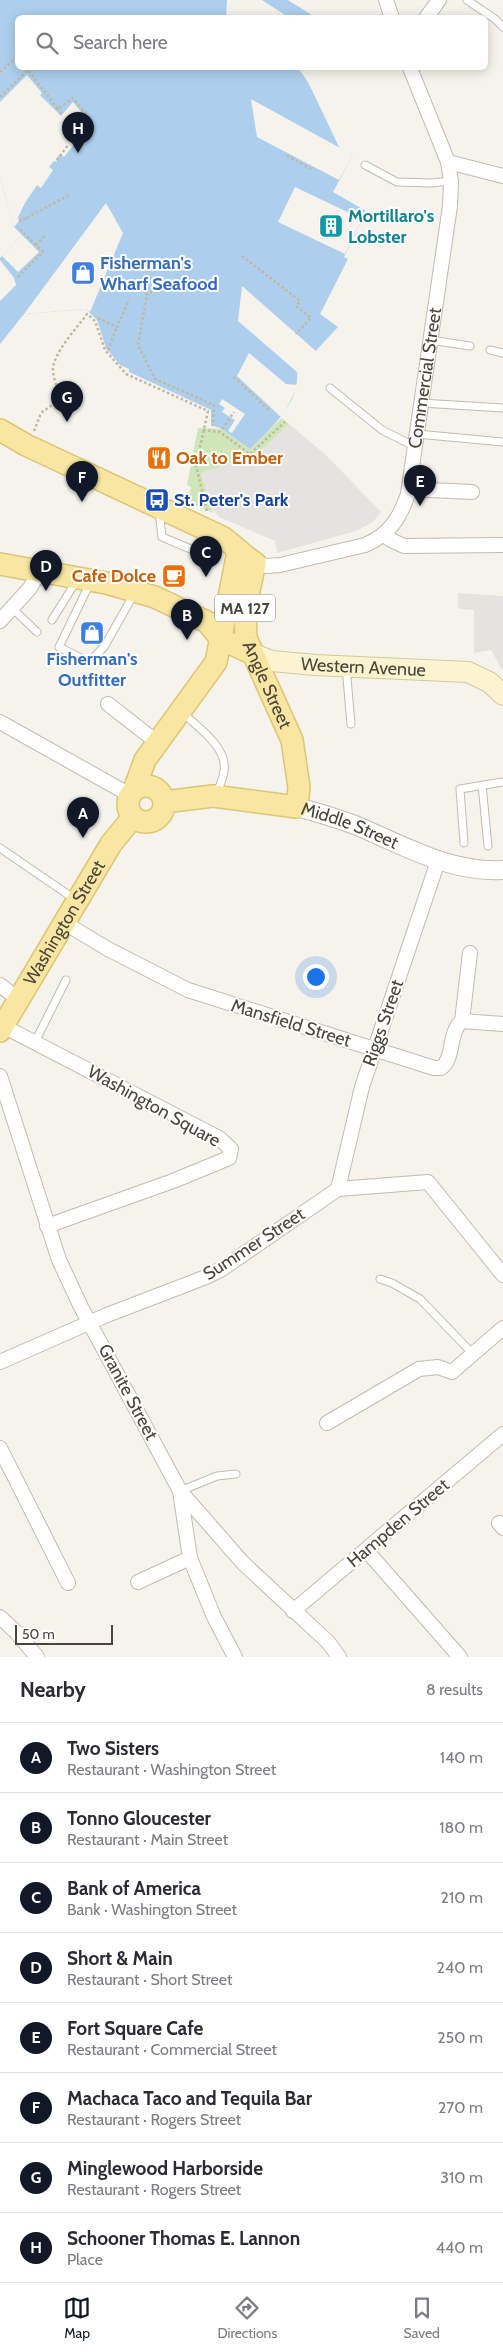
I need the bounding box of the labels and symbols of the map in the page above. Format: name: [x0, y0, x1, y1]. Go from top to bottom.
pin: H: [62, 112, 94, 153]
place label: Mortillaro's Lobster: [348, 205, 435, 248]
building icon: Mortillaro's Lobster: [318, 213, 344, 239]
place label: Fisherman's Wharf Seafood: [100, 252, 218, 295]
shop icon: Fisherman's Wharf Seafood: [70, 260, 96, 286]
street label: Commercial Street: [404, 306, 446, 450]
pin: G: [51, 381, 83, 422]
restaurant icon: Oak to Ember: [146, 445, 172, 471]
place label: Oak to Ember: [176, 447, 283, 469]
pin: F: [66, 461, 98, 502]
pin: E: [404, 465, 436, 506]
bus stop icon: St. Peter's Park: [144, 487, 170, 513]
place label: St. Peter's Park: [174, 489, 289, 511]
pin: C: [190, 536, 222, 577]
pin: D: [30, 550, 62, 591]
cafe icon: Cafe Dolce: [161, 563, 187, 589]
place label: Cafe Dolce: [72, 565, 156, 587]
road number: MA 127: [215, 594, 275, 622]
pin: B: [171, 599, 203, 640]
shop icon: Fisherman's Outfitter: [79, 620, 105, 646]
street label: Angle Street: [238, 637, 296, 732]
place label: Fisherman's Outfitter: [46, 648, 138, 691]
street label: Western Avenue: [300, 653, 426, 681]
pin: A: [67, 797, 99, 838]
street label: Middle Street: [299, 798, 402, 854]
street label: Washington Street: [19, 856, 110, 989]
your location: [303, 964, 329, 990]
street label: Riggs Street: [358, 977, 408, 1069]
street label: Mansfield Street: [228, 994, 354, 1052]
street label: Washington Square: [84, 1060, 224, 1152]
street label: Summer Street: [199, 1203, 309, 1285]
street label: Granite Street: [94, 1340, 162, 1444]
street label: Hampden Street: [342, 1474, 454, 1572]
scale bar: [15, 1622, 112, 1645]

